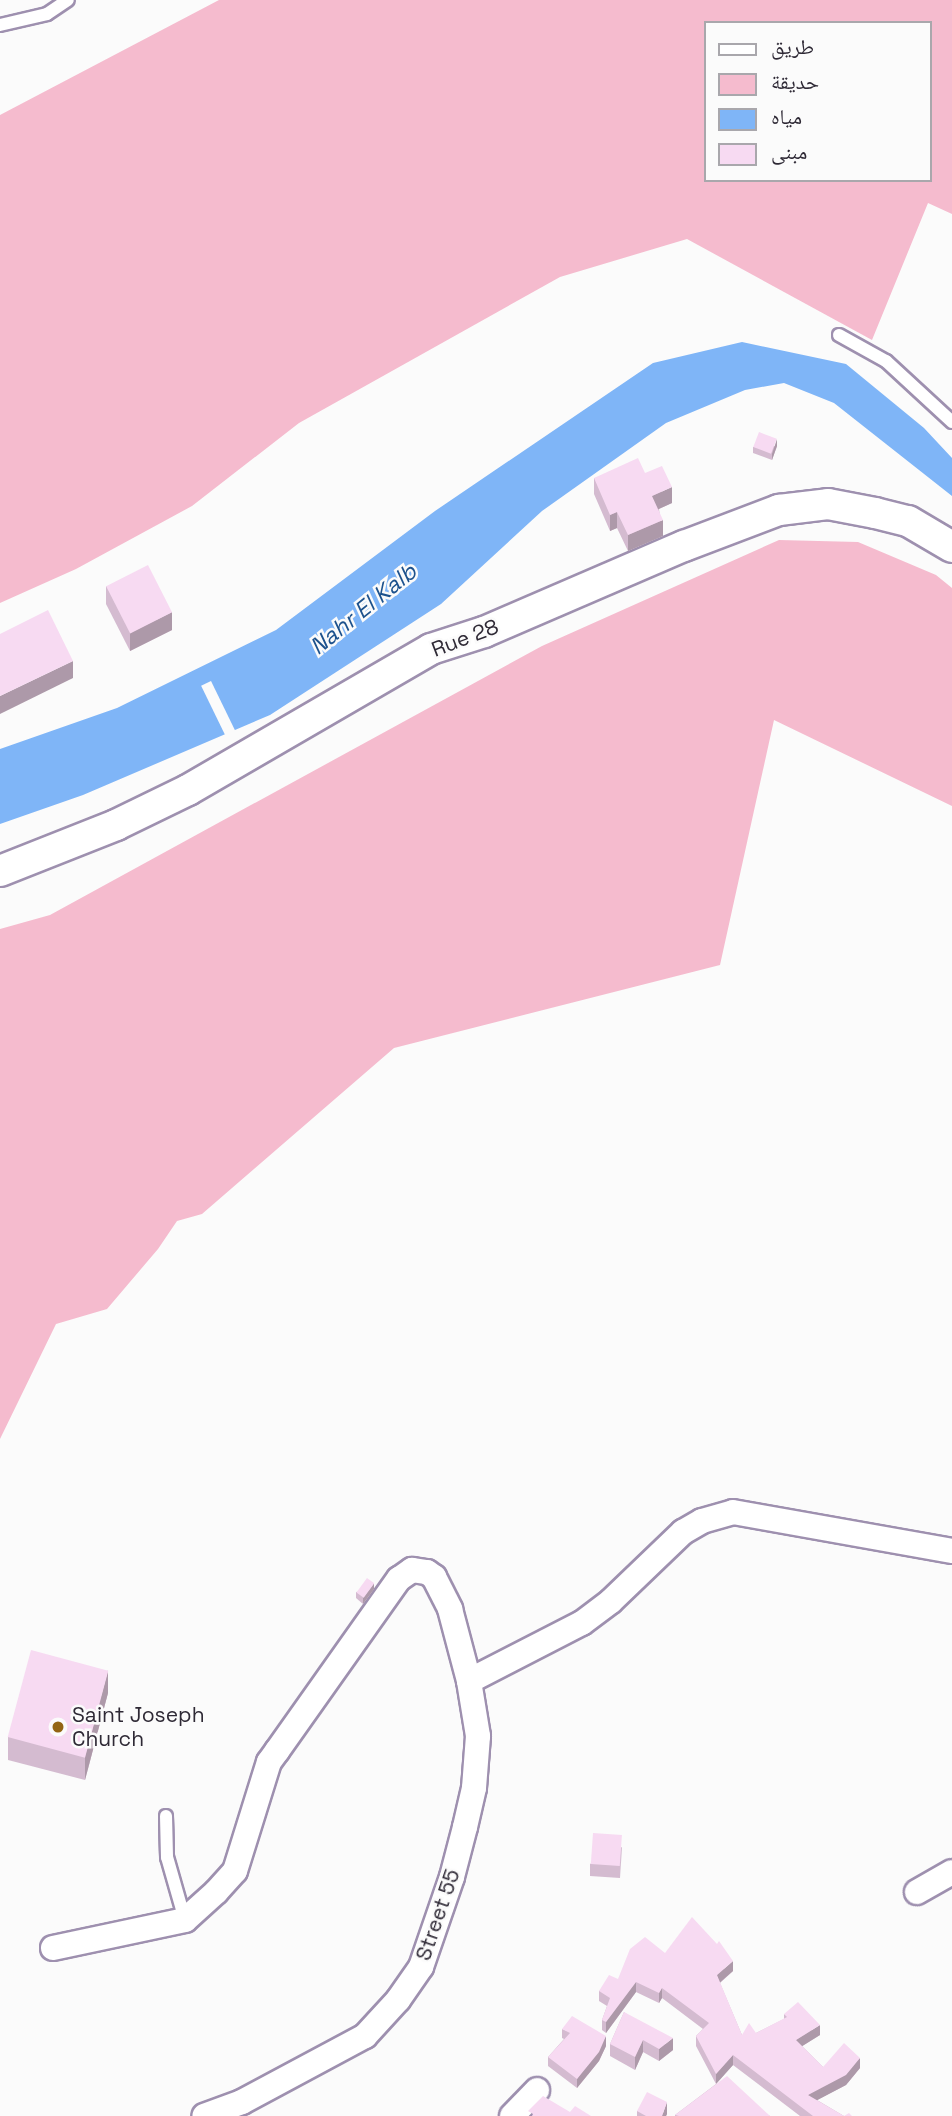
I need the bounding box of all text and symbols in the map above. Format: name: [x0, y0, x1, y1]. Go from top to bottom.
legend: [704, 21, 931, 182]
text: طريق: [771, 33, 814, 60]
text: حديقة: [771, 68, 819, 95]
text: مياه: [771, 103, 802, 130]
text: مبنى: [771, 138, 807, 165]
water label: Nahr El Kalb: [304, 558, 422, 660]
street label: Rue 28: [428, 614, 502, 662]
place label: Saint Joseph Church: [72, 1702, 205, 1752]
marker: Saint Joseph Church: [50, 1719, 66, 1735]
street label: Street 55: [411, 1866, 465, 1964]

